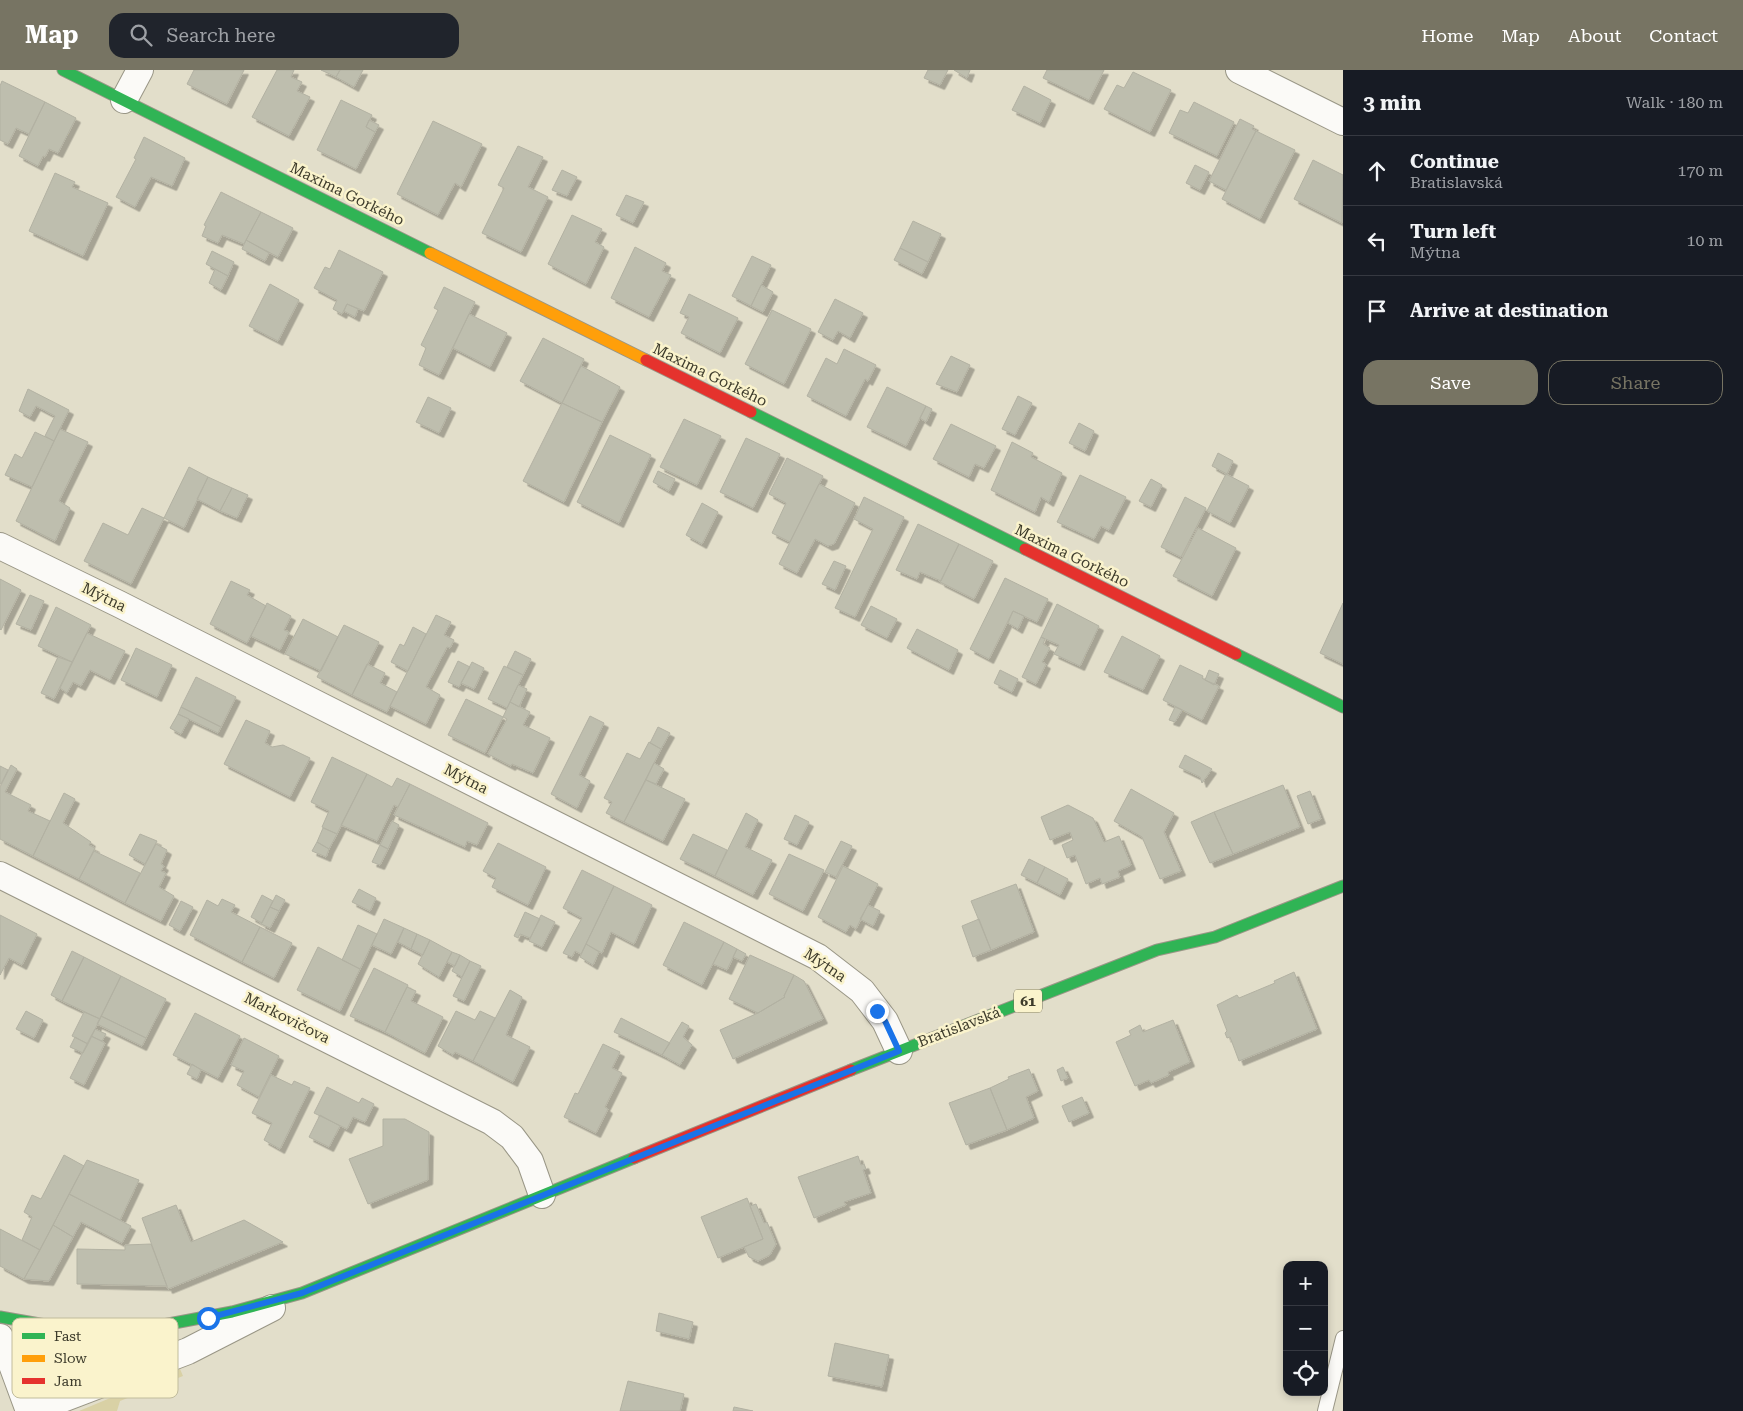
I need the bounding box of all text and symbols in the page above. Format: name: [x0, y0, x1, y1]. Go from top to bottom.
search box: [109, 13, 459, 58]
text: Map: [25, 21, 79, 49]
icon: search: [127, 21, 155, 49]
text: Search here: [167, 24, 275, 47]
text: Home: [1421, 25, 1473, 46]
text: Map: [1501, 25, 1540, 46]
text: About: [1568, 25, 1621, 46]
text: Contact: [1649, 25, 1718, 46]
text: 3 min: [1363, 91, 1421, 115]
text: Walk · 180 m: [1626, 93, 1723, 112]
text: Continue: [1410, 150, 1499, 173]
icon: ahead: [1363, 157, 1391, 185]
street label: Maxima Gorkého: [287, 159, 407, 229]
text: 170 m: [1677, 161, 1723, 180]
text: Bratislavská: [1410, 173, 1503, 192]
text: Turn left: [1410, 220, 1496, 243]
icon: left: [1363, 227, 1391, 255]
text: 10 m: [1686, 231, 1723, 250]
text: Mýtna: [1410, 243, 1460, 262]
icon: arrive: [1363, 297, 1391, 325]
text: Arrive at destination: [1410, 299, 1608, 322]
street label: Maxima Gorkého: [650, 340, 770, 410]
button: Save: [1363, 360, 1538, 405]
button: Share: [1548, 360, 1723, 405]
street label: Maxima Gorkého: [1012, 521, 1132, 591]
street label: Mýtna: [79, 579, 129, 615]
street label: Mýtna: [441, 760, 491, 798]
street label: Mýtna: [801, 944, 849, 986]
street label: Markovičova: [241, 989, 333, 1047]
road number: 61: [1014, 989, 1042, 1012]
route end: [866, 1000, 889, 1023]
street label: Bratislavská: [915, 1003, 1003, 1051]
map controls: [1283, 1261, 1328, 1396]
button: +: [1283, 1261, 1328, 1306]
button: −: [1283, 1306, 1328, 1351]
route start: [197, 1307, 220, 1330]
legend: [12, 1318, 178, 1398]
text: Fast: [54, 1328, 81, 1344]
text: Slow: [54, 1350, 87, 1366]
button: locate: [1283, 1351, 1328, 1396]
text: Jam: [54, 1373, 82, 1389]

